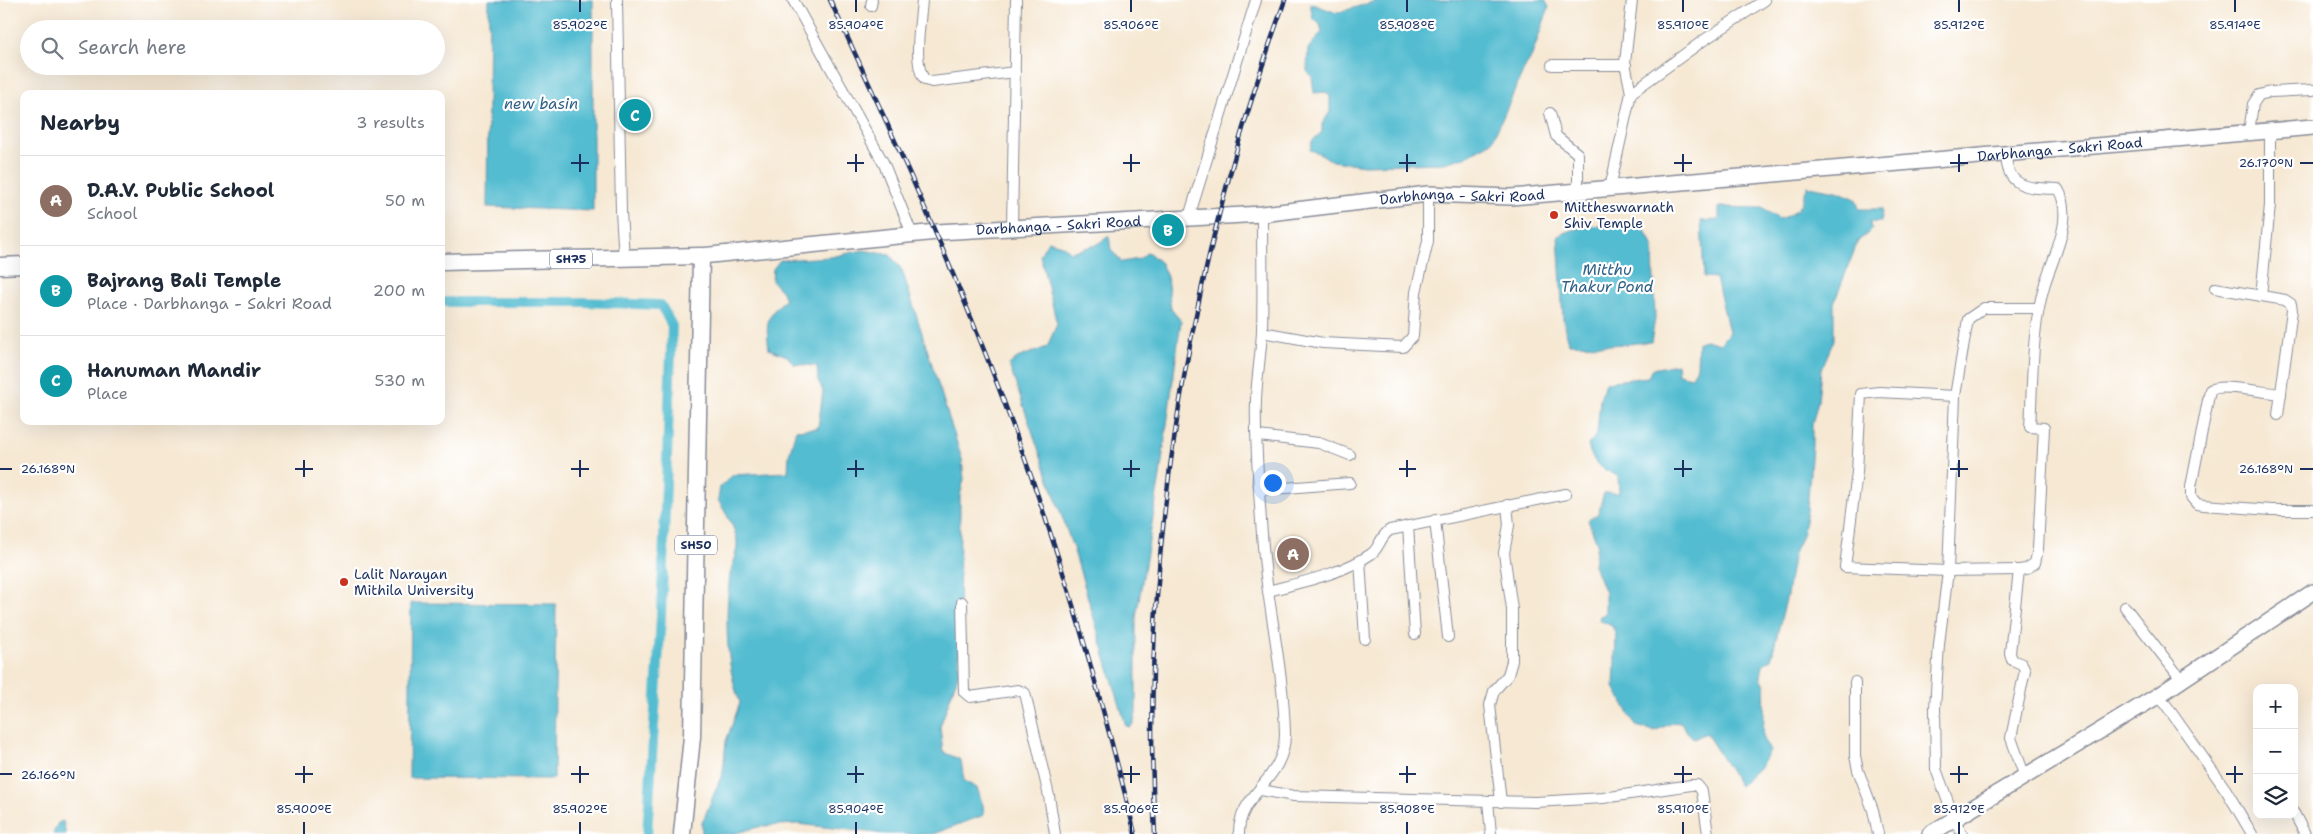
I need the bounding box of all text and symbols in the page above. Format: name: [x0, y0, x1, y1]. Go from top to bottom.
text: 85.902°E: [552, 17, 608, 33]
text: 85.904°E: [828, 17, 884, 33]
text: 85.906°E: [1103, 17, 1159, 33]
text: 85.908°E: [1379, 17, 1435, 33]
text: 85.910°E: [1657, 17, 1709, 33]
text: 85.912°E: [1933, 17, 1985, 33]
text: 85.914°E: [2209, 17, 2261, 33]
search box: [20, 20, 445, 75]
icon: search: [38, 34, 66, 62]
text: Search here: [78, 35, 187, 60]
water label: new basin: [504, 94, 578, 114]
pin: C: [619, 96, 651, 134]
text: Nearby: [40, 109, 120, 137]
text: 3 results: [356, 112, 425, 133]
street label: Darbhanga - Sakri Road: [1977, 133, 2143, 165]
text: 26.170°N: [2239, 155, 2293, 171]
text: D.A.V. Public School: [87, 178, 274, 203]
street label: Darbhanga - Sakri Road: [1379, 185, 1545, 209]
text: A: [50, 190, 62, 211]
text: 50 m: [385, 190, 425, 211]
place label: Mittheswarnath Shiv Temple: [1564, 198, 1674, 232]
text: School: [87, 203, 137, 224]
marker: Mittheswarnath Shiv Temple: [1548, 209, 1560, 221]
pin: B: [1152, 211, 1184, 249]
street label: Darbhanga - Sakri Road: [976, 212, 1142, 239]
road number: SH75: [550, 250, 592, 268]
water label: Mitthu Thakur Pond: [1561, 260, 1654, 297]
text: Bajrang Bali Temple: [87, 268, 281, 293]
text: B: [51, 280, 61, 301]
text: 200 m: [373, 280, 425, 301]
text: Place · Darbhanga - Sakri Road: [87, 293, 332, 314]
text: Hanuman Mandir: [87, 358, 261, 383]
text: C: [51, 370, 61, 391]
text: 530 m: [375, 370, 425, 391]
text: Place: [87, 383, 128, 404]
text: 26.168°N: [21, 461, 75, 477]
text: 26.168°N: [2239, 461, 2293, 477]
your location: [1260, 470, 1286, 496]
pin: A: [1277, 535, 1309, 573]
road number: SH50: [675, 536, 717, 554]
place label: Lalit Narayan Mithila University: [354, 565, 474, 599]
marker: Lalit Narayan Mithila University: [338, 576, 350, 588]
map controls: [2253, 684, 2298, 819]
button: +: [2253, 684, 2298, 729]
button: −: [2253, 729, 2298, 774]
text: 26.166°N: [21, 767, 75, 783]
button: layers: [2253, 774, 2298, 819]
text: 85.900°E: [276, 801, 332, 817]
text: 85.902°E: [552, 801, 608, 817]
text: 85.904°E: [828, 801, 884, 817]
text: 85.906°E: [1103, 801, 1159, 817]
text: 85.908°E: [1379, 801, 1435, 817]
text: 85.910°E: [1657, 801, 1709, 817]
text: 85.912°E: [1933, 801, 1985, 817]

